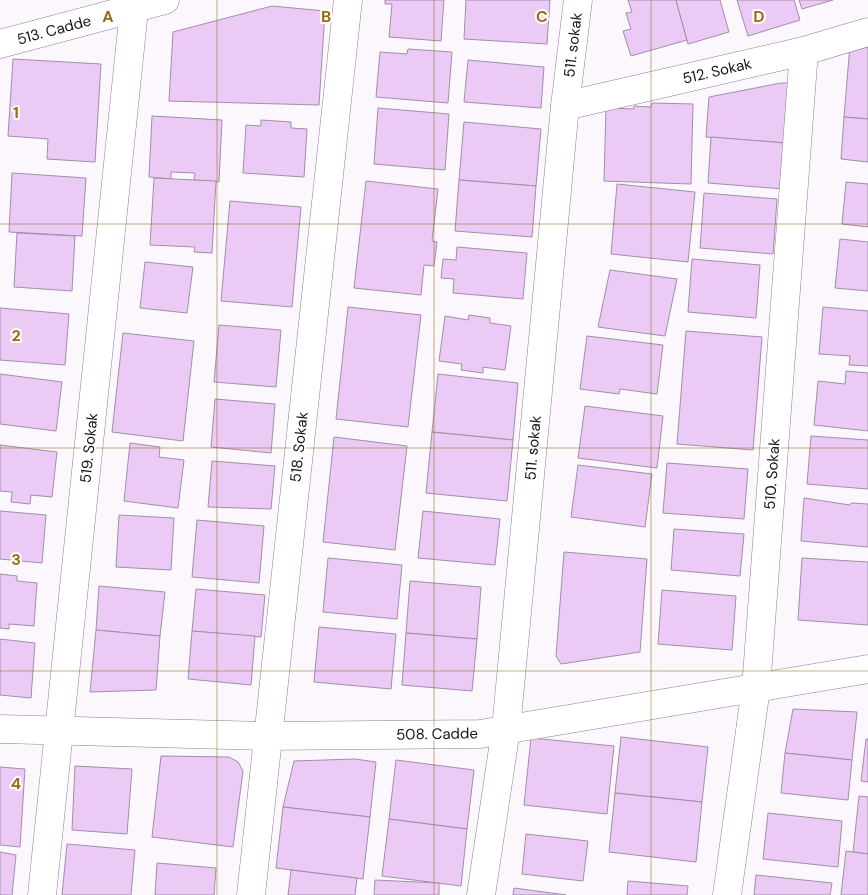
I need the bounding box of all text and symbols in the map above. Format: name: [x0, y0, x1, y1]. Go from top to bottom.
text: A: [102, 6, 114, 27]
text: B: [321, 6, 331, 27]
text: C: [536, 6, 548, 27]
text: D: [753, 6, 765, 27]
street label: 513. Cadde: [15, 11, 93, 49]
street label: 511. sokak: [559, 11, 587, 79]
street label: 512. Sokak: [681, 53, 754, 89]
text: 1: [13, 102, 19, 123]
text: 2: [11, 325, 21, 346]
street label: 518. Sokak: [285, 410, 313, 483]
street label: 519. Sokak: [75, 411, 103, 484]
street label: 511. sokak: [520, 414, 546, 481]
street label: 510. Sokak: [760, 437, 784, 510]
text: 3: [11, 549, 21, 570]
street label: 508. Cadde: [396, 723, 478, 745]
text: 4: [11, 773, 21, 794]

